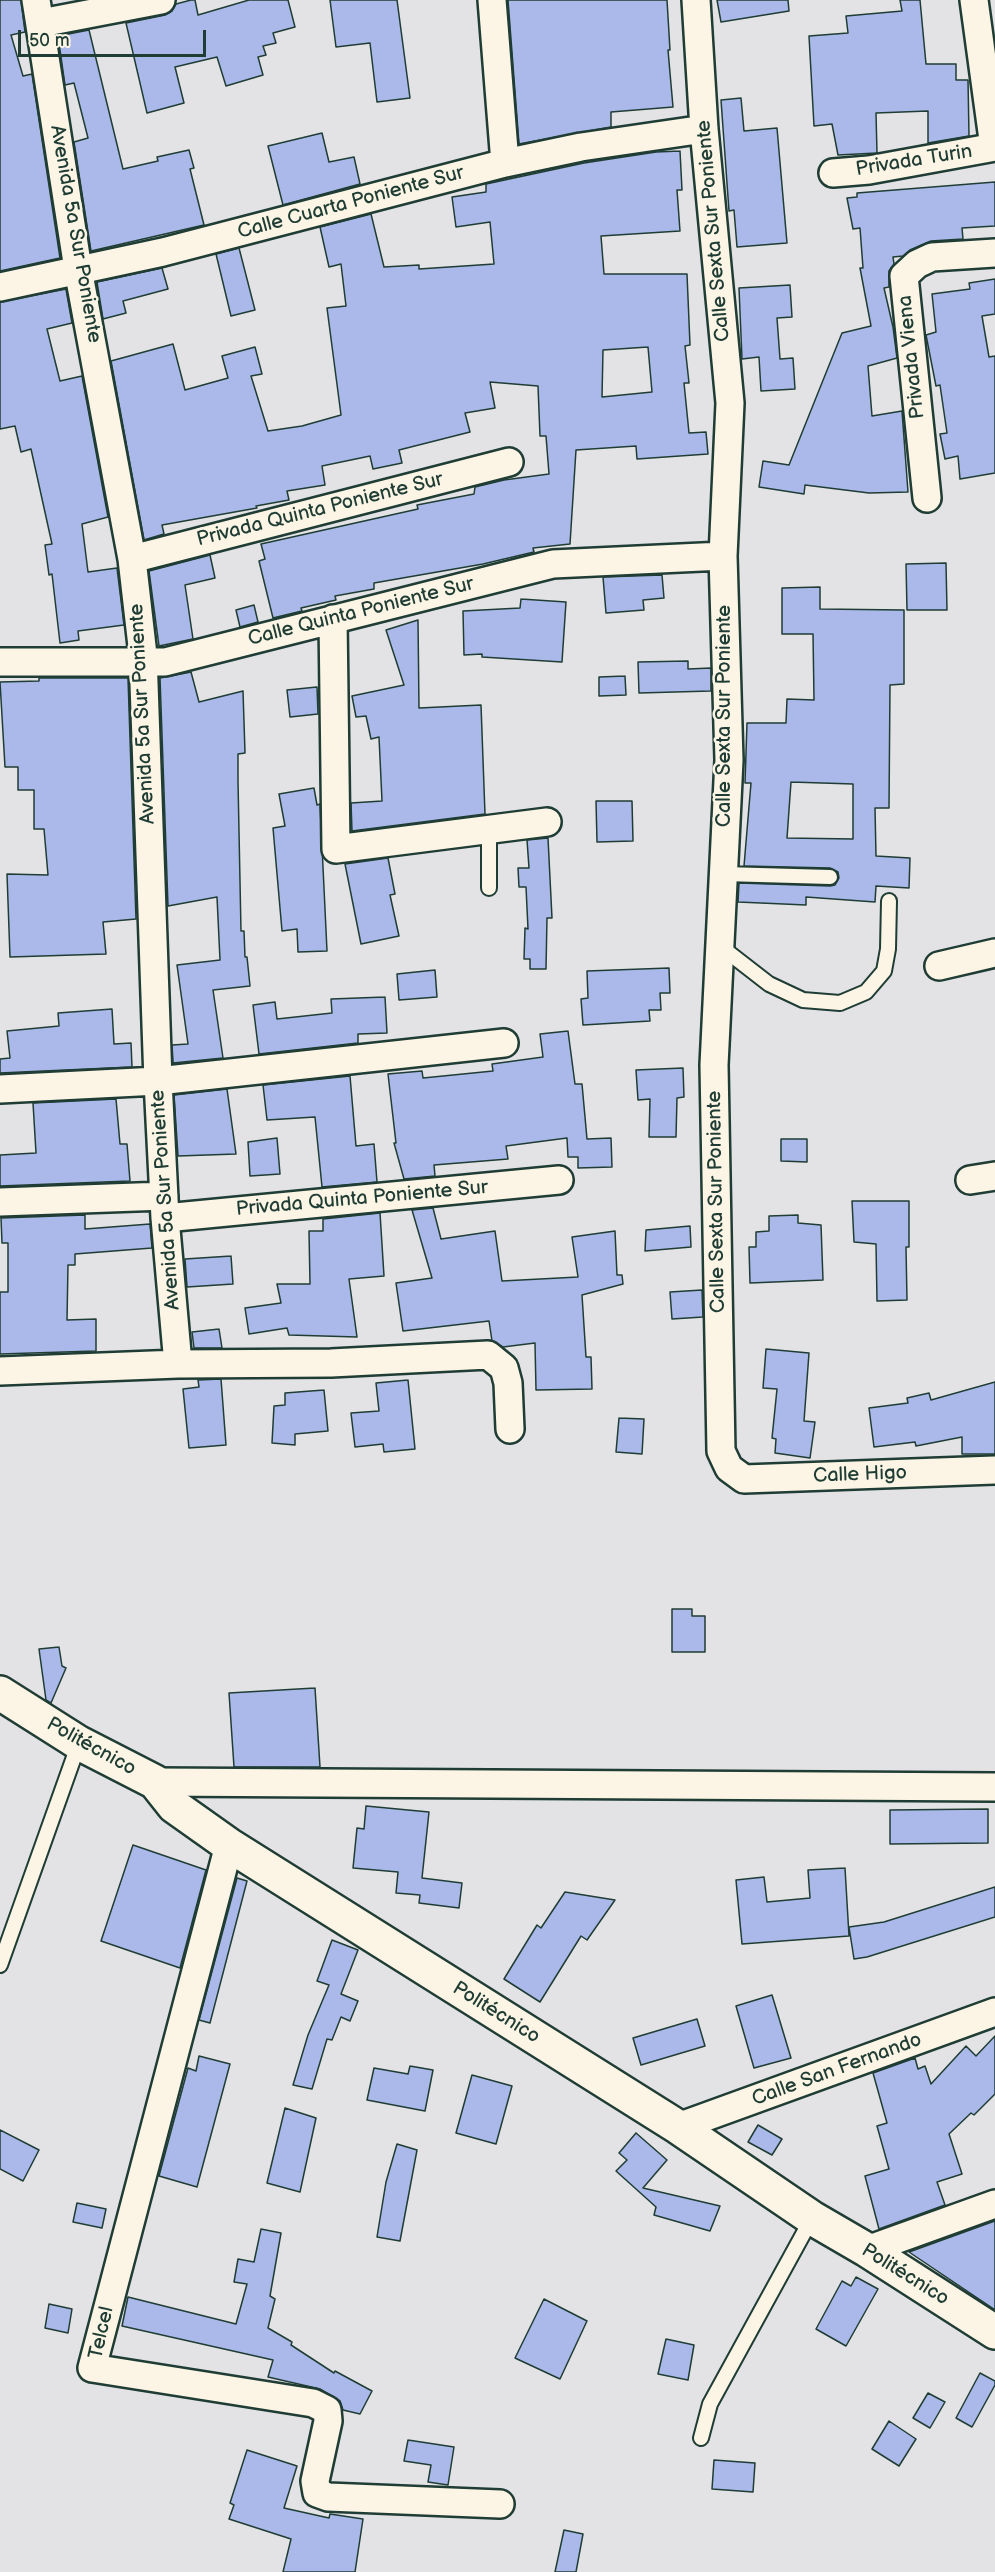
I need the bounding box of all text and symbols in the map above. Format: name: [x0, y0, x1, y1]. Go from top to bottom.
scale bar: [21, 18, 208, 56]
text: 50 m: [29, 30, 70, 51]
street label: Calle Sexta Sur Poniente: [692, 119, 736, 343]
street label: Avenida 5a Sur Poniente: [44, 123, 106, 345]
street label: Privada Turin: [854, 140, 974, 182]
street label: Calle Cuarta Poniente Sur: [235, 161, 467, 245]
street label: Privada Viena: [894, 294, 930, 420]
street label: Privada Quinta Poniente Sur: [194, 468, 446, 552]
street label: Calle Quinta Poniente Sur: [246, 572, 476, 652]
street label: Avenida 5a Sur Poniente: [125, 603, 161, 825]
street label: Calle Sexta Sur Poniente: [713, 605, 737, 827]
street label: Avenida 5a Sur Poniente: [146, 1089, 186, 1311]
street label: Calle Sexta Sur Poniente: [703, 1091, 731, 1313]
street label: Privada Quinta Poniente Sur: [235, 1176, 489, 1222]
street label: Calle Higo: [813, 1461, 907, 1489]
street label: Politécnico: [42, 1713, 140, 1781]
street label: Politécnico: [448, 1977, 544, 2049]
street label: Calle San Fernando: [749, 2028, 925, 2112]
street label: Politécnico: [857, 2239, 953, 2311]
street label: Telcel: [84, 2304, 120, 2362]

